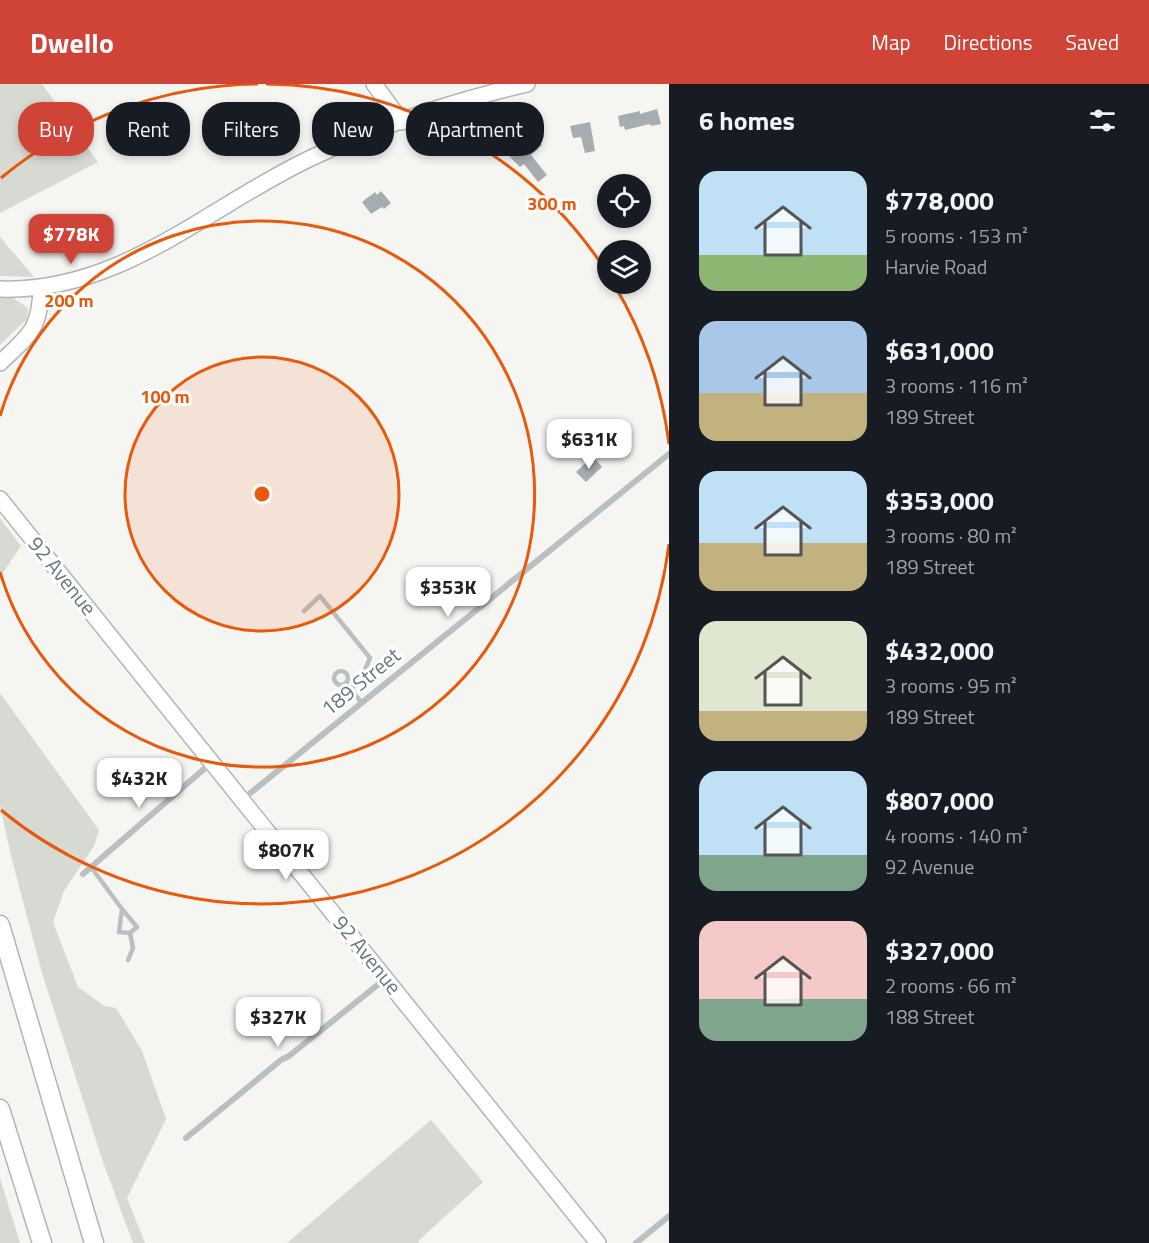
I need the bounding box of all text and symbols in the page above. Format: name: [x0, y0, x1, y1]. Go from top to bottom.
text: Dwello: [30, 21, 114, 64]
text: Map: [871, 26, 911, 58]
text: Directions: [944, 26, 1033, 58]
text: Saved: [1066, 26, 1119, 58]
text: 6 homes: [699, 101, 795, 140]
chip: Buy: [18, 102, 94, 156]
chip: Rent: [106, 102, 190, 156]
chip: Filters: [202, 102, 300, 156]
chip: New: [312, 102, 394, 156]
chip: Apartment: [406, 102, 544, 156]
icon: filters: [1086, 104, 1119, 137]
map controls: [597, 174, 651, 294]
button: locate: [597, 174, 651, 228]
text: $778,000: [885, 181, 994, 220]
text: 300 m: [527, 190, 577, 217]
icon: home: [747, 195, 819, 267]
pin: $778K: [29, 214, 113, 265]
text: $778K: [43, 218, 99, 249]
text: 5 rooms · 153 m²: [885, 220, 1028, 251]
button: layers: [597, 240, 651, 294]
text: Harvie Road: [885, 251, 987, 282]
text: 200 m: [44, 287, 94, 314]
text: $631,000: [885, 331, 994, 370]
icon: home: [747, 345, 819, 417]
text: 3 rooms · 116 m²: [885, 370, 1028, 401]
text: 100 m: [140, 383, 190, 410]
text: 189 Street: [885, 401, 975, 432]
pin: $631K: [547, 419, 631, 470]
text: $631K: [561, 423, 617, 454]
text: $353,000: [885, 481, 994, 520]
centre of rings: [252, 484, 272, 504]
icon: home: [747, 495, 819, 567]
text: 3 rooms · 80 m²: [885, 520, 1017, 551]
street label: 92 Avenue: [21, 529, 105, 622]
text: 189 Street: [885, 551, 975, 582]
pin: $353K: [406, 567, 490, 618]
text: $353K: [420, 571, 476, 602]
text: $432,000: [885, 631, 994, 670]
street label: 189 Street: [314, 639, 407, 723]
icon: home: [747, 645, 819, 717]
text: 3 rooms · 95 m²: [885, 670, 1017, 701]
text: 189 Street: [885, 701, 975, 732]
pin: $432K: [97, 758, 181, 809]
text: $432K: [111, 762, 167, 793]
text: $807,000: [885, 781, 994, 820]
icon: home: [747, 795, 819, 867]
text: 4 rooms · 140 m²: [885, 820, 1028, 851]
pin: $807K: [244, 830, 328, 881]
text: $807K: [258, 834, 314, 865]
text: 92 Avenue: [885, 851, 974, 882]
street label: 92 Avenue: [326, 908, 410, 1001]
text: $327,000: [885, 931, 994, 970]
icon: home: [747, 945, 819, 1017]
text: 2 rooms · 66 m²: [885, 970, 1017, 1001]
pin: $327K: [236, 997, 320, 1048]
text: $327K: [250, 1001, 306, 1032]
text: 188 Street: [885, 1001, 975, 1032]

